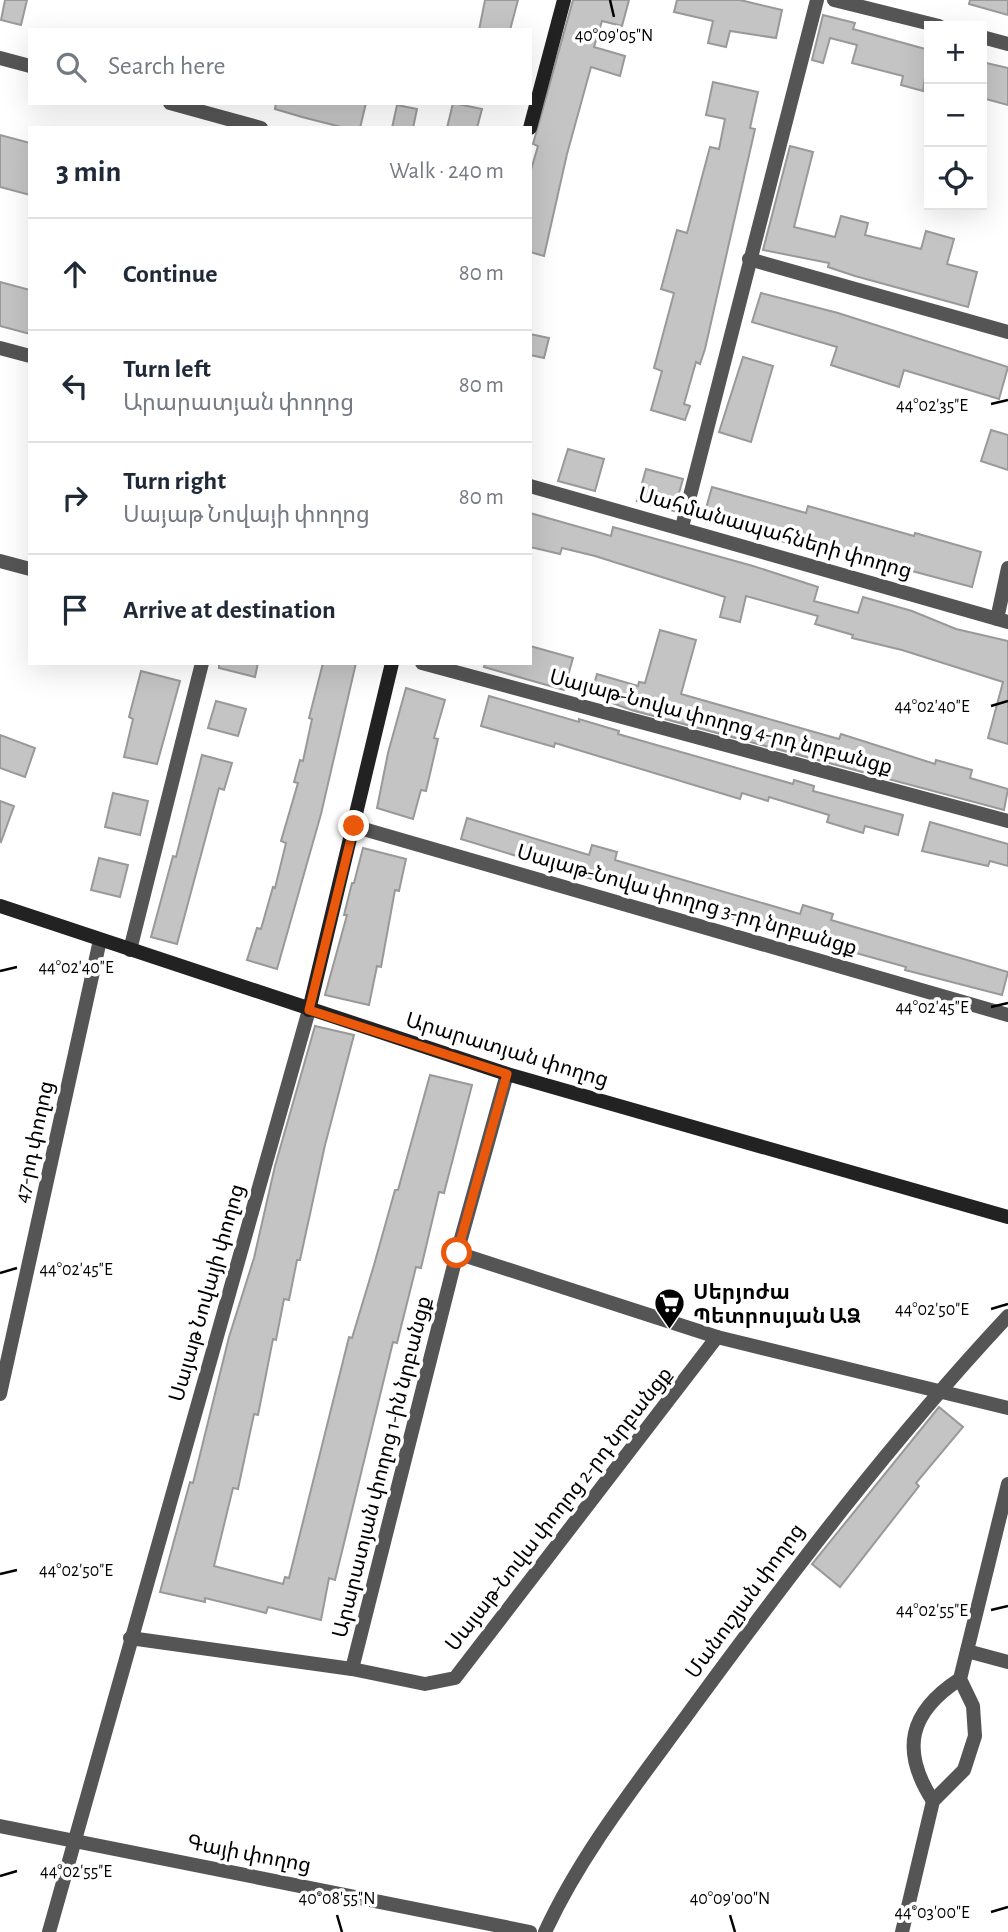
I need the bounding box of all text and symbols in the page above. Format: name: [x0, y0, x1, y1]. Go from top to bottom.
map controls: [924, 21, 987, 210]
button: +: [924, 21, 987, 84]
text: 40°09'05"N: [575, 27, 653, 45]
search box: [28, 28, 532, 105]
icon: search: [52, 48, 90, 86]
text: Search here: [108, 53, 226, 79]
button: −: [924, 84, 987, 147]
button: locate: [924, 147, 987, 210]
text: 3 min: [56, 157, 121, 187]
text: Walk · 240 m: [389, 160, 504, 183]
icon: ahead: [56, 255, 94, 293]
text: Continue: [123, 261, 218, 287]
text: 80 m: [459, 262, 504, 285]
text: Turn left: [123, 356, 211, 382]
icon: left: [56, 367, 94, 405]
text: 80 m: [459, 374, 504, 397]
text: Արարատյան փողոց: [123, 392, 354, 415]
text: 44°02'35"E: [896, 397, 968, 415]
text: Turn right: [123, 468, 226, 494]
icon: right: [56, 479, 94, 517]
street label: Սահմանապահների փողոց: [636, 484, 914, 583]
text: 80 m: [459, 486, 504, 509]
text: Սայաթ Նովայի փողոց: [123, 504, 370, 527]
icon: arrive: [56, 591, 94, 629]
text: Arrive at destination: [123, 597, 336, 623]
street label: Սայաթ-Նովա փողոց 4-րդ նրբանցք: [547, 666, 895, 779]
text: 44°02'40"E: [894, 698, 970, 716]
route end: [338, 810, 369, 841]
street label: Սայաթ-Նովա փողոց 3-րդ նրբանցք: [514, 841, 860, 960]
text: 44°02'40"E: [38, 959, 114, 977]
text: 44°02'45"E: [895, 999, 969, 1017]
street label: Արարատյան փողոց: [403, 1009, 611, 1092]
street label: 47-րդ փողոց: [11, 1079, 58, 1205]
street label: Սայաթ Նովայի փողոց: [166, 1182, 249, 1404]
route start: [441, 1237, 472, 1268]
text: 44°02'45"E: [39, 1261, 113, 1279]
place label: Սերյոժա Պետրոսյան ԱՁ: [693, 1282, 861, 1328]
supermarket icon: Սերյոժա Պետրոսյան ԱՁ: [653, 1287, 687, 1331]
street label: Արարատյան փողոց 1-ին նրբանցք: [329, 1294, 436, 1640]
text: 44°02'50"E: [895, 1301, 969, 1319]
street label: Սայաթ-Նովա փողոց 2-րդ նրբանցք: [442, 1363, 677, 1655]
street label: Մանուշյան փողոց: [682, 1520, 809, 1683]
text: 44°02'50"E: [39, 1562, 113, 1580]
text: 44°02'55"E: [896, 1602, 968, 1620]
street label: Գայի փողոց: [185, 1832, 313, 1877]
text: 44°02'55"E: [40, 1863, 112, 1881]
text: 40°08'55"N: [299, 1890, 375, 1908]
text: 40°09'00"N: [690, 1890, 770, 1908]
text: 44°03'00"E: [894, 1904, 970, 1922]

